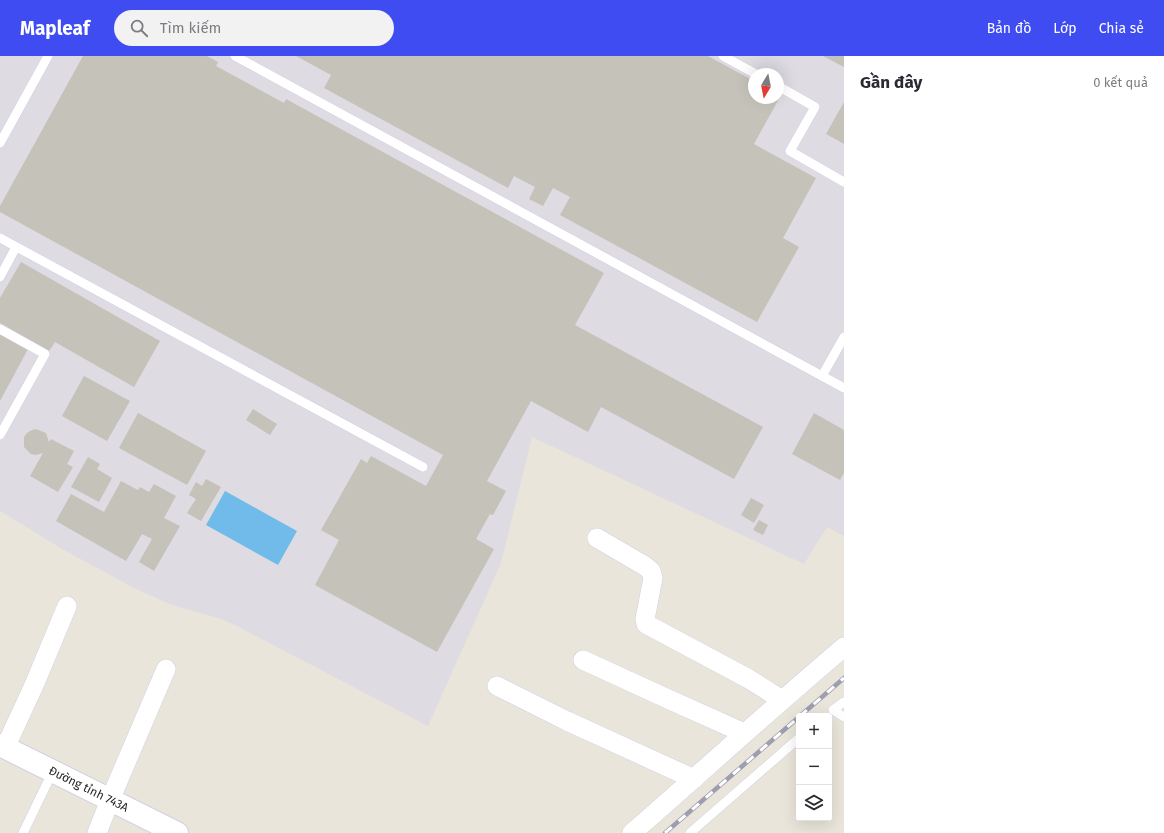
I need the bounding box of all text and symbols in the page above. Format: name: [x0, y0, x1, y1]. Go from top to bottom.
search box: [114, 10, 394, 46]
text: Mapleaf: [20, 17, 90, 40]
icon: search: [128, 17, 150, 39]
text: Tìm kiếm: [160, 19, 221, 37]
text: Bản đồ: [987, 20, 1031, 37]
text: Lớp: [1053, 20, 1077, 37]
text: Chia sẻ: [1099, 20, 1144, 37]
north arrow: [748, 68, 784, 104]
text: Gần đây: [860, 72, 922, 93]
text: 0 kết quả: [1093, 75, 1148, 90]
map controls: [796, 713, 832, 821]
button: +: [796, 713, 832, 749]
button: −: [796, 749, 832, 785]
street label: Đường tỉnh 743A: [46, 763, 131, 815]
button: layers: [796, 785, 832, 821]

